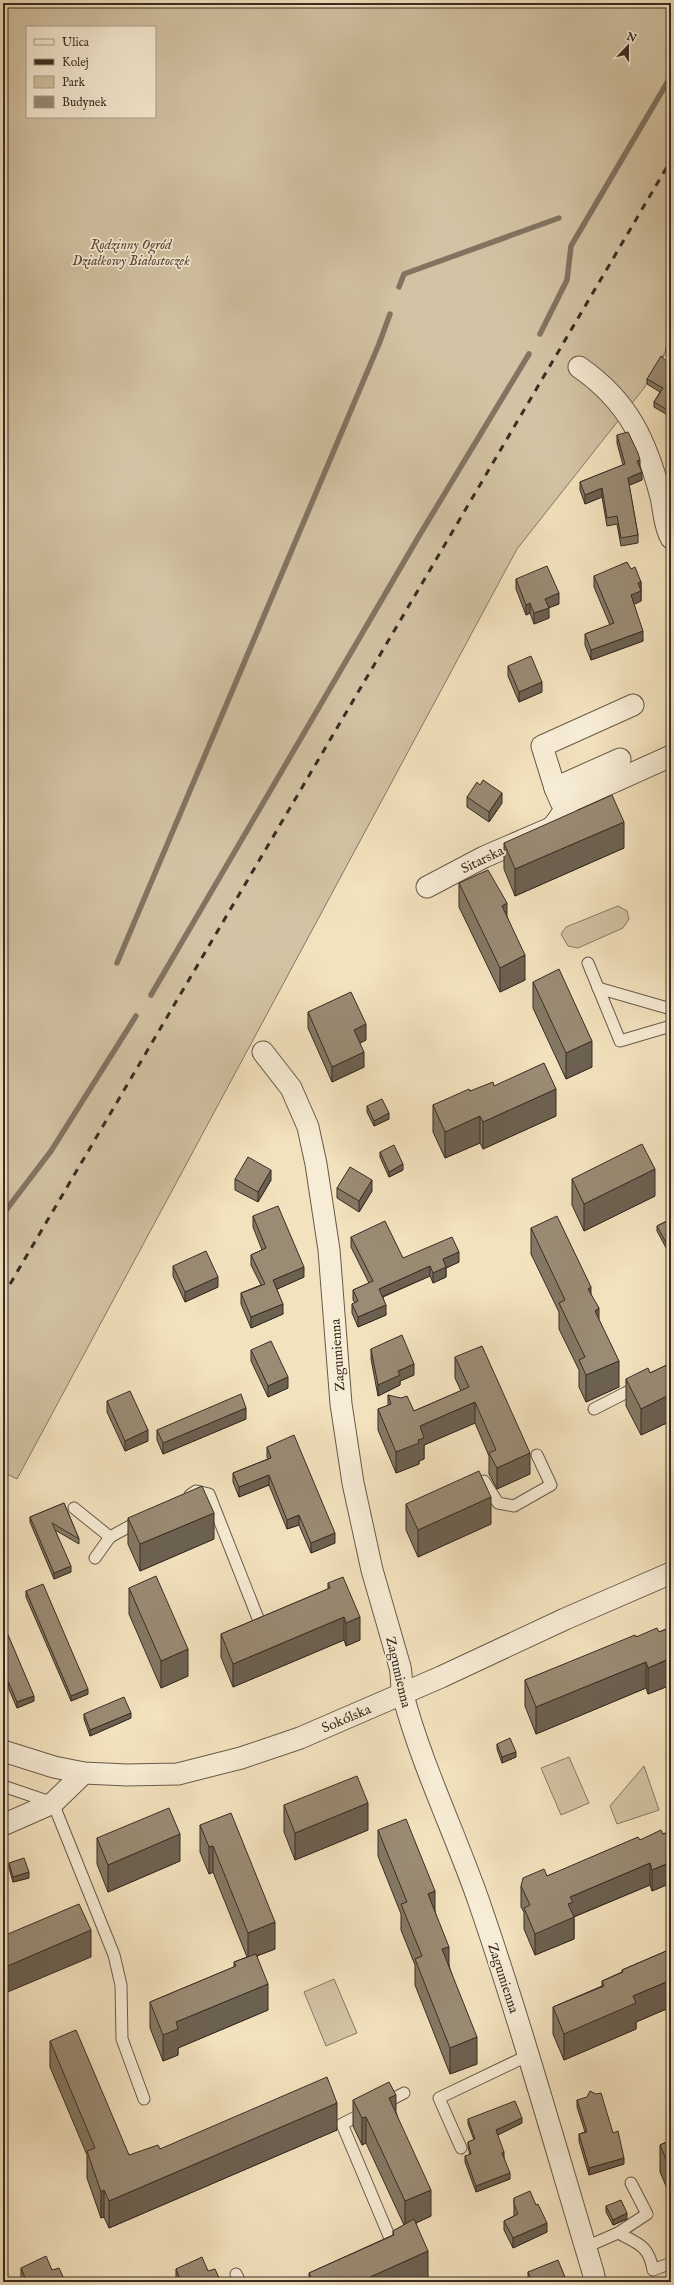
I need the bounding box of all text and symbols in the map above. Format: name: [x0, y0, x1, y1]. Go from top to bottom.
legend: [26, 26, 156, 118]
north arrow: [608, 26, 648, 66]
text: N: [623, 29, 639, 46]
text: Ulica: [62, 35, 90, 50]
text: Kolej: [62, 55, 89, 70]
text: Park: [62, 75, 85, 90]
text: Budynek: [62, 95, 107, 110]
park label: Rodzinny Ogród Działkowy Białostoczek: [72, 236, 190, 270]
street label: Sitarska: [458, 841, 508, 878]
street label: Zagumienna: [326, 1317, 350, 1392]
street label: Zagumienna: [381, 1635, 415, 1711]
street label: Sokólska: [319, 1700, 375, 1737]
street label: Zagumienna: [483, 1941, 523, 2017]

